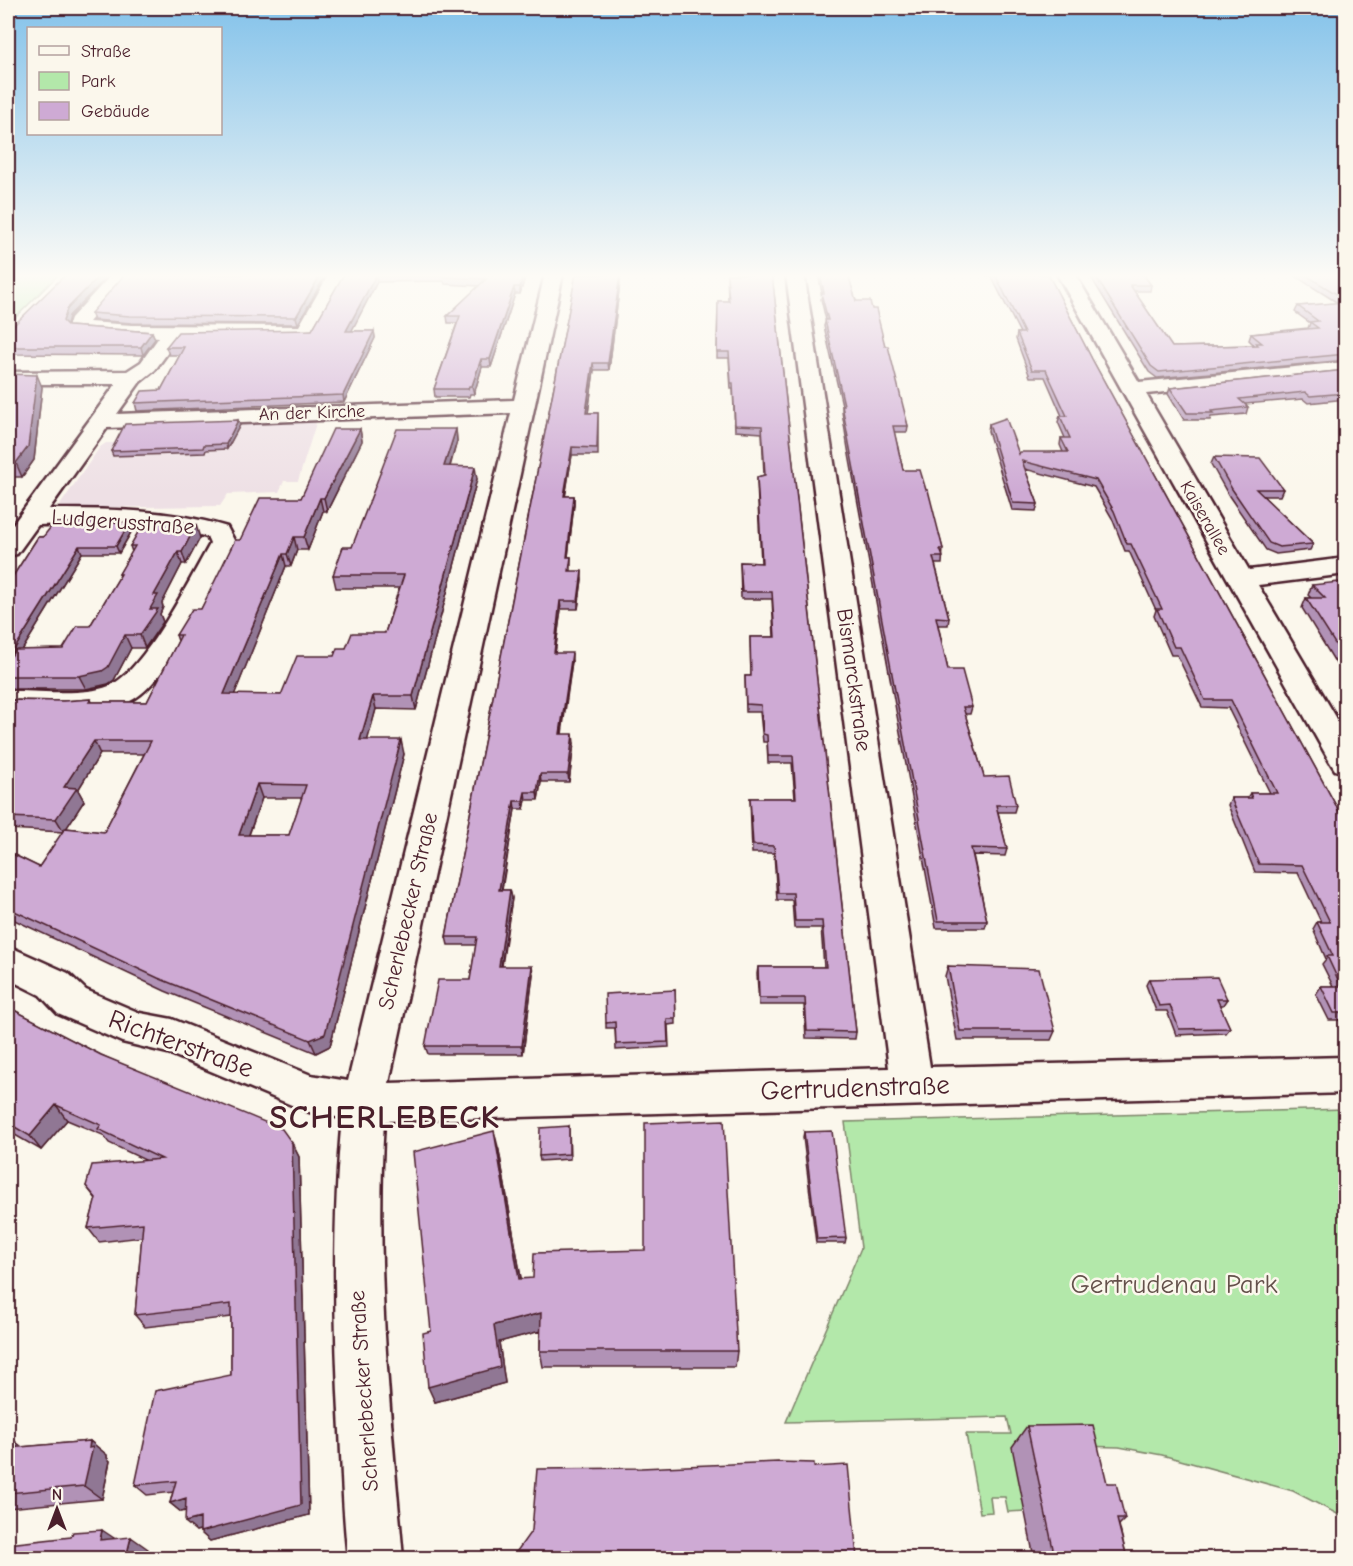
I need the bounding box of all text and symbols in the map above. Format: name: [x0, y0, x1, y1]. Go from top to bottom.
legend: [27, 27, 222, 135]
text: Straße: [81, 41, 131, 62]
text: Park: [81, 71, 116, 92]
text: Gebäude: [81, 101, 150, 122]
street label: An der Kirche: [259, 401, 365, 425]
street label: Kaiserallee: [1175, 477, 1235, 559]
street label: Ludgerusstraße: [51, 504, 195, 540]
street label: Bismarckstraße: [831, 607, 877, 753]
street label: Scherlebecker Straße: [373, 810, 443, 1012]
street label: Richterstraße: [104, 1003, 258, 1085]
street label: Gertrudenstraße: [760, 1069, 950, 1107]
district label: SCHERLEBECK: [269, 1098, 501, 1136]
park label: Gertrudenau Park: [1070, 1269, 1278, 1300]
street label: Scherlebecker Straße: [344, 1290, 384, 1492]
north arrow: [27, 1479, 87, 1539]
text: N: [52, 1486, 62, 1504]

